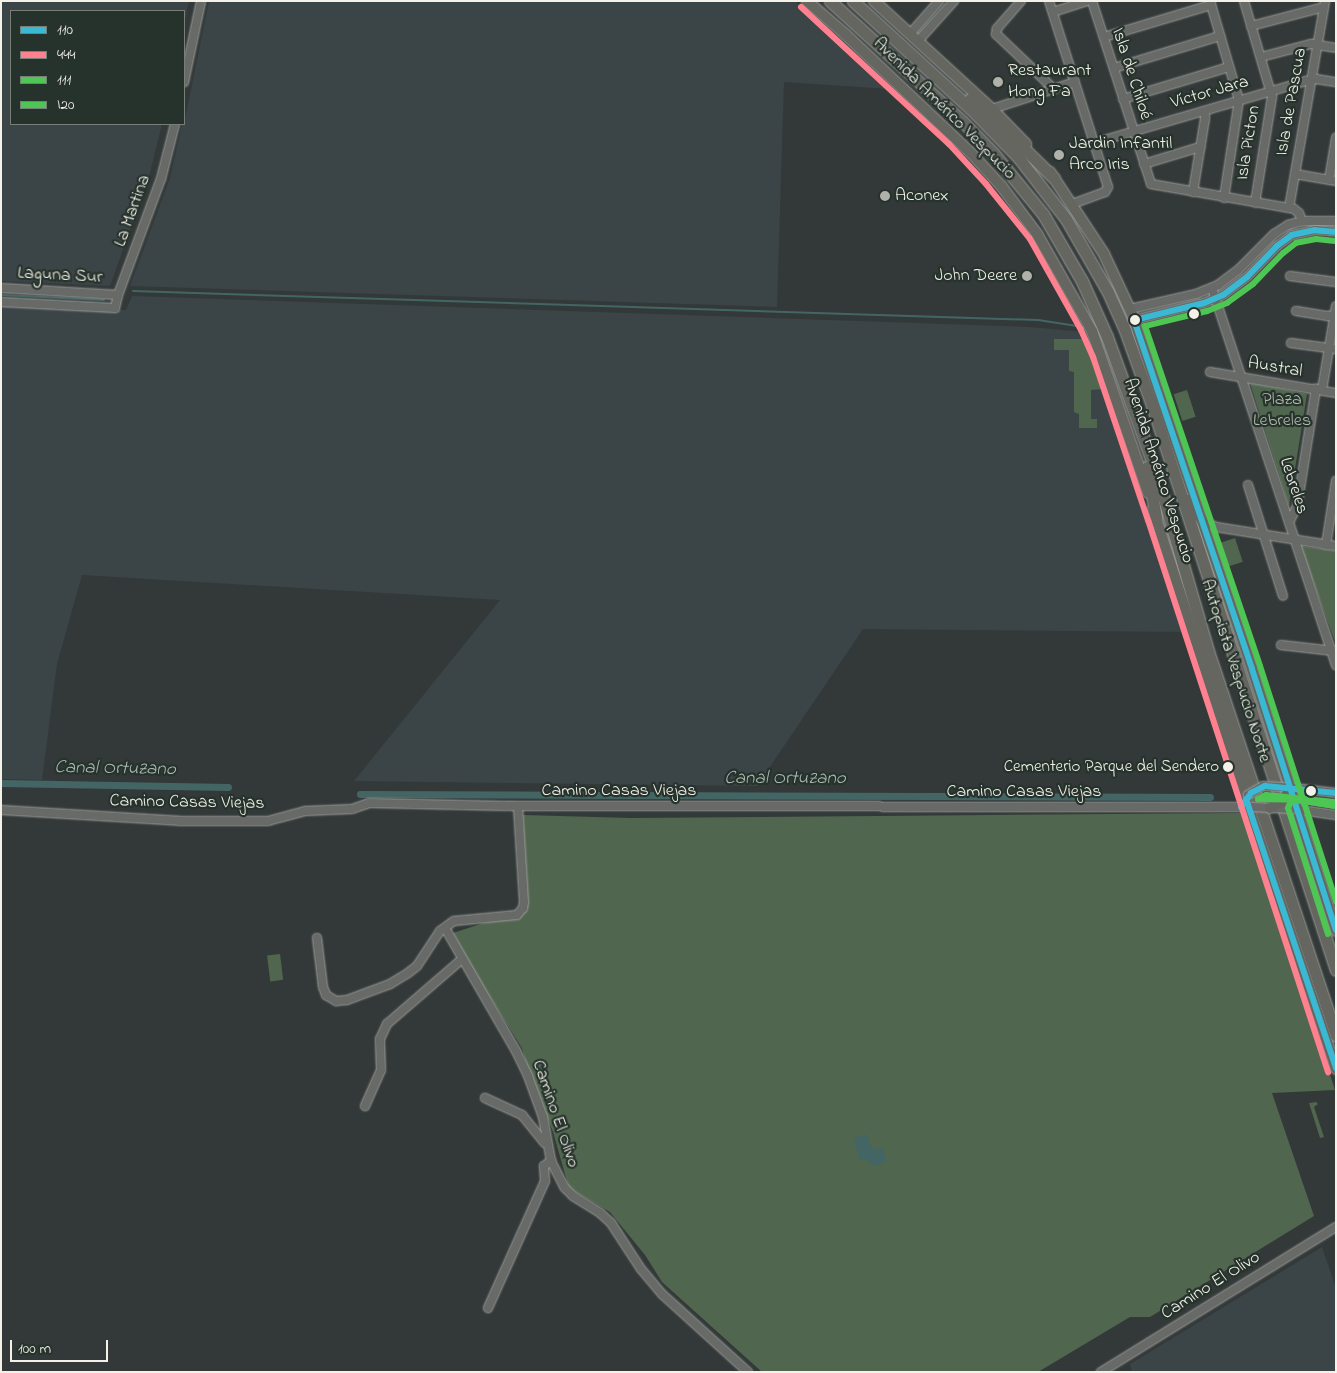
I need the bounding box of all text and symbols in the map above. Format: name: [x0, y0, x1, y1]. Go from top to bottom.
legend: [10, 10, 185, 125]
text: 110: [57, 19, 73, 41]
street label: Isla de Chiloé: [1106, 25, 1156, 123]
street label: Avenida Américo Vespucio: [868, 33, 1020, 185]
text: 444: [57, 44, 76, 66]
street label: Isla de Pascua: [1272, 46, 1312, 158]
place label: Restaurant Hong Fa: [1008, 61, 1091, 104]
text: 111: [57, 69, 71, 91]
street label: Víctor Jara: [1169, 72, 1251, 114]
marker: Restaurant Hong Fa: [992, 76, 1004, 88]
text: I20: [57, 94, 74, 116]
street label: Isla Picton: [1232, 104, 1266, 182]
place label: Jardin Infantil Arco Iris: [1069, 134, 1172, 176]
marker: Jardin Infantil Arco Iris: [1053, 149, 1065, 161]
street label: La Martina: [110, 172, 156, 250]
place label: Aconex: [895, 185, 948, 207]
marker: Aconex: [879, 190, 891, 202]
street label: Laguna Sur: [17, 263, 103, 289]
place label: John Deere: [934, 265, 1017, 287]
marker: John Deere: [1021, 270, 1033, 282]
unlabelled marker: [1189, 309, 1199, 319]
unlabelled marker: [1130, 315, 1140, 325]
street label: Austral: [1246, 353, 1304, 383]
street label: Avenida Américo Vespucio: [1118, 376, 1198, 566]
park label: Plaza Lebreles: [1253, 390, 1311, 432]
street label: Lebreles: [1274, 455, 1312, 517]
street label: Autopista Vespucio Norte: [1195, 577, 1275, 765]
water label: Canal Ortuzano: [54, 757, 176, 781]
place label: Cementerio Parque del Sendero: [1004, 757, 1219, 777]
marker: Cementerio Parque del Sendero: [1223, 762, 1233, 772]
water label: Canal Ortuzano: [724, 768, 846, 790]
street label: Camino Casas Viejas: [542, 780, 696, 802]
street label: Camino Casas Viejas: [947, 781, 1101, 803]
unlabelled marker: [1306, 786, 1316, 796]
street label: Camino Casas Viejas: [109, 791, 265, 815]
street label: Camino El Olivo: [526, 1057, 584, 1171]
street label: Camino El Olivo: [1158, 1247, 1264, 1325]
scale bar: [12, 1330, 110, 1362]
text: 100 m: [18, 1338, 51, 1360]

